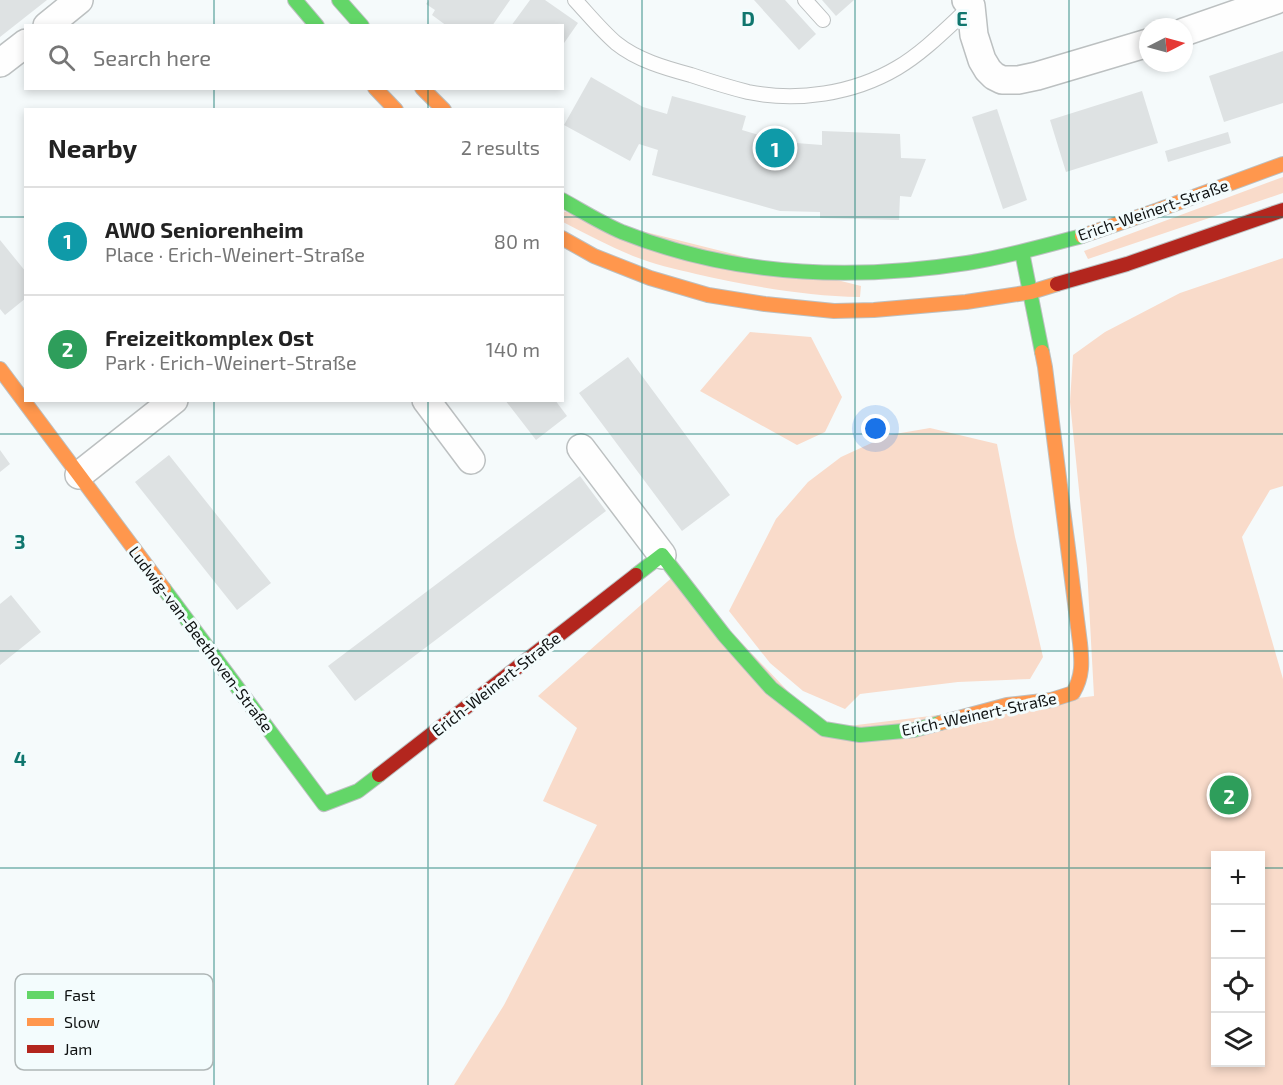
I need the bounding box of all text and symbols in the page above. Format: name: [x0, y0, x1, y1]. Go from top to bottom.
text: D: [741, 6, 755, 30]
text: E: [956, 6, 968, 30]
north arrow: [1139, 18, 1193, 72]
search box: [24, 24, 564, 90]
icon: search: [45, 41, 78, 74]
text: Search here: [93, 44, 211, 70]
pin: 1: [756, 126, 794, 170]
text: Nearby: [48, 132, 137, 163]
text: 2 results: [461, 135, 540, 159]
street label: Erich-Weinert-Straße: [1075, 175, 1231, 244]
text: AWO Seniorenheim: [105, 216, 304, 242]
text: 1: [63, 229, 72, 253]
text: 80 m: [494, 229, 540, 253]
text: Place · Erich-Weinert-Straße: [105, 242, 365, 266]
text: Freizeitkomplex Ost: [105, 324, 314, 350]
text: 2: [62, 337, 73, 361]
text: 140 m: [486, 337, 540, 361]
text: Park · Erich-Weinert-Straße: [105, 350, 357, 374]
your location: [861, 414, 890, 443]
text: 3: [14, 529, 26, 553]
street label: Ludwig-van-Beethoven-Straße: [125, 542, 278, 735]
street label: Erich-Weinert-Straße: [428, 628, 564, 740]
street label: Erich-Weinert-Straße: [900, 688, 1058, 739]
text: 4: [14, 746, 27, 770]
pin: 2: [1210, 772, 1248, 818]
map controls: [1211, 851, 1265, 1067]
button: +: [1211, 851, 1265, 905]
button: −: [1211, 905, 1265, 959]
button: locate: [1211, 959, 1265, 1013]
legend: [15, 974, 213, 1070]
text: Fast: [64, 985, 95, 1004]
text: Slow: [64, 1012, 100, 1031]
button: layers: [1211, 1013, 1265, 1067]
text: Jam: [64, 1039, 92, 1058]

